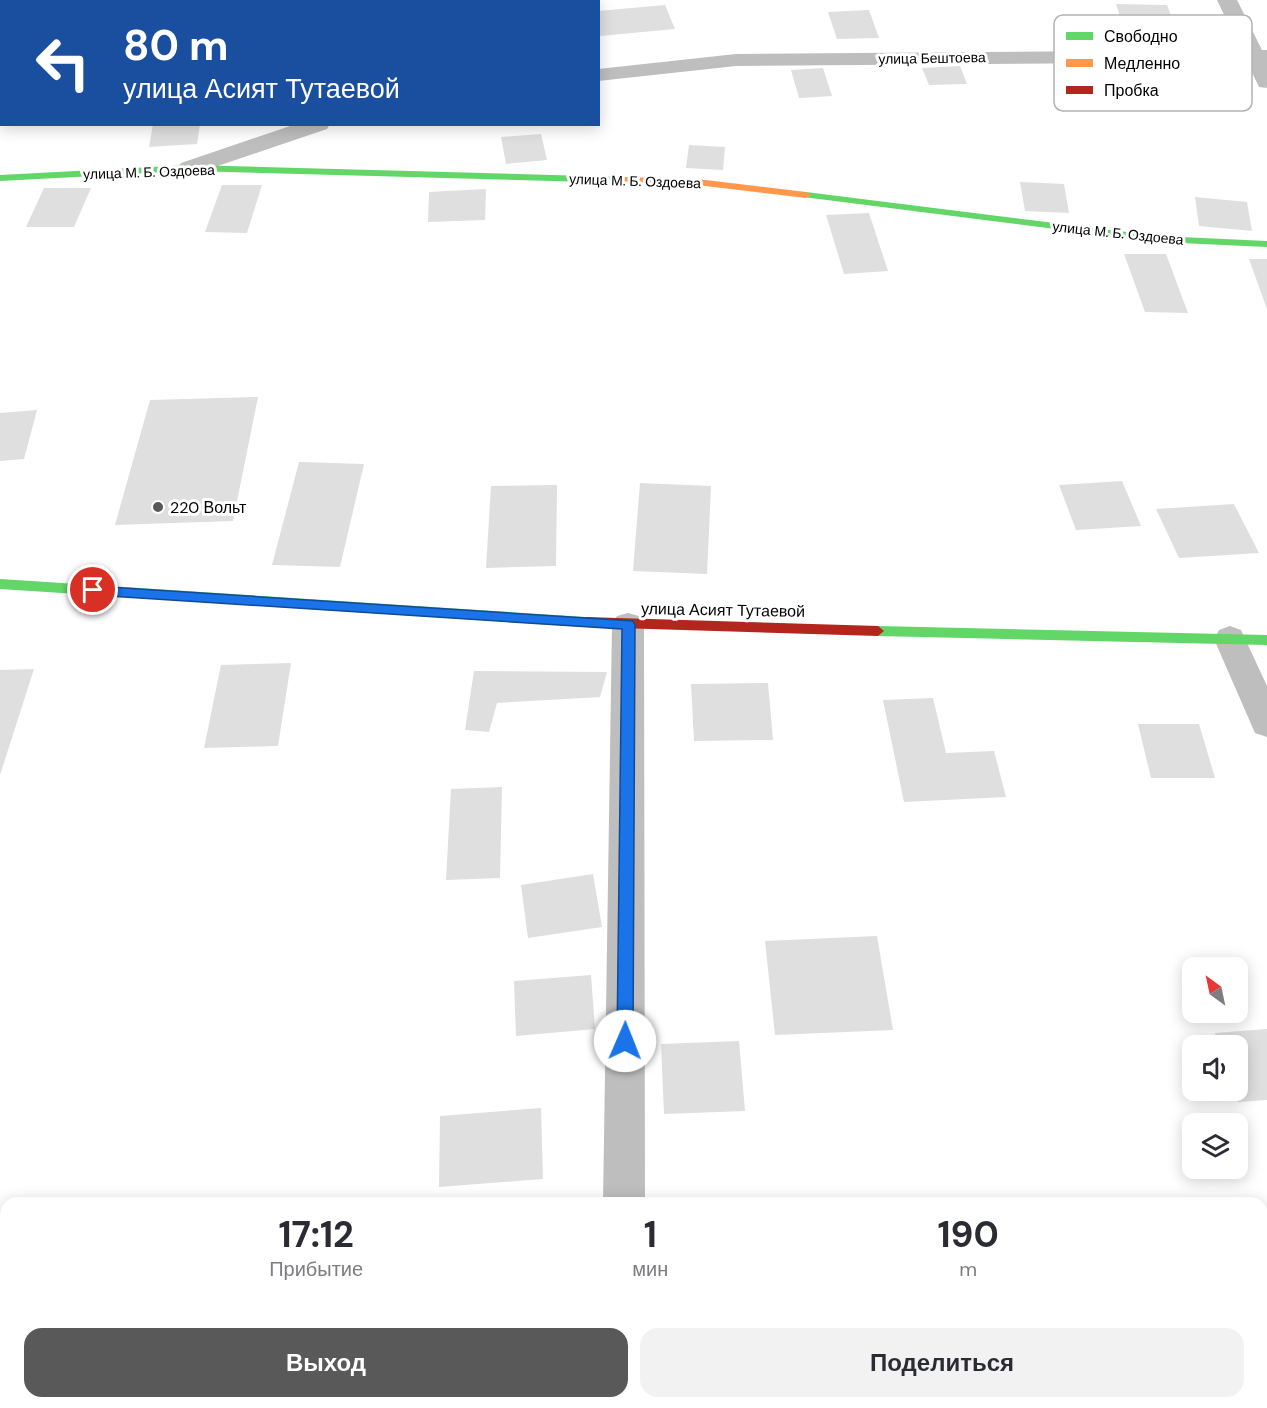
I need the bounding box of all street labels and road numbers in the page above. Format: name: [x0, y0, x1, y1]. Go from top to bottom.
street label: улица Бештоева: [878, 48, 986, 68]
street label: улица М. Б. Оздоева: [83, 161, 215, 183]
street label: улица М. Б. Оздоева: [569, 170, 701, 192]
street label: улица М. Б. Оздоева: [1051, 217, 1185, 249]
street label: улица Асият Тутаевой: [641, 598, 805, 622]

